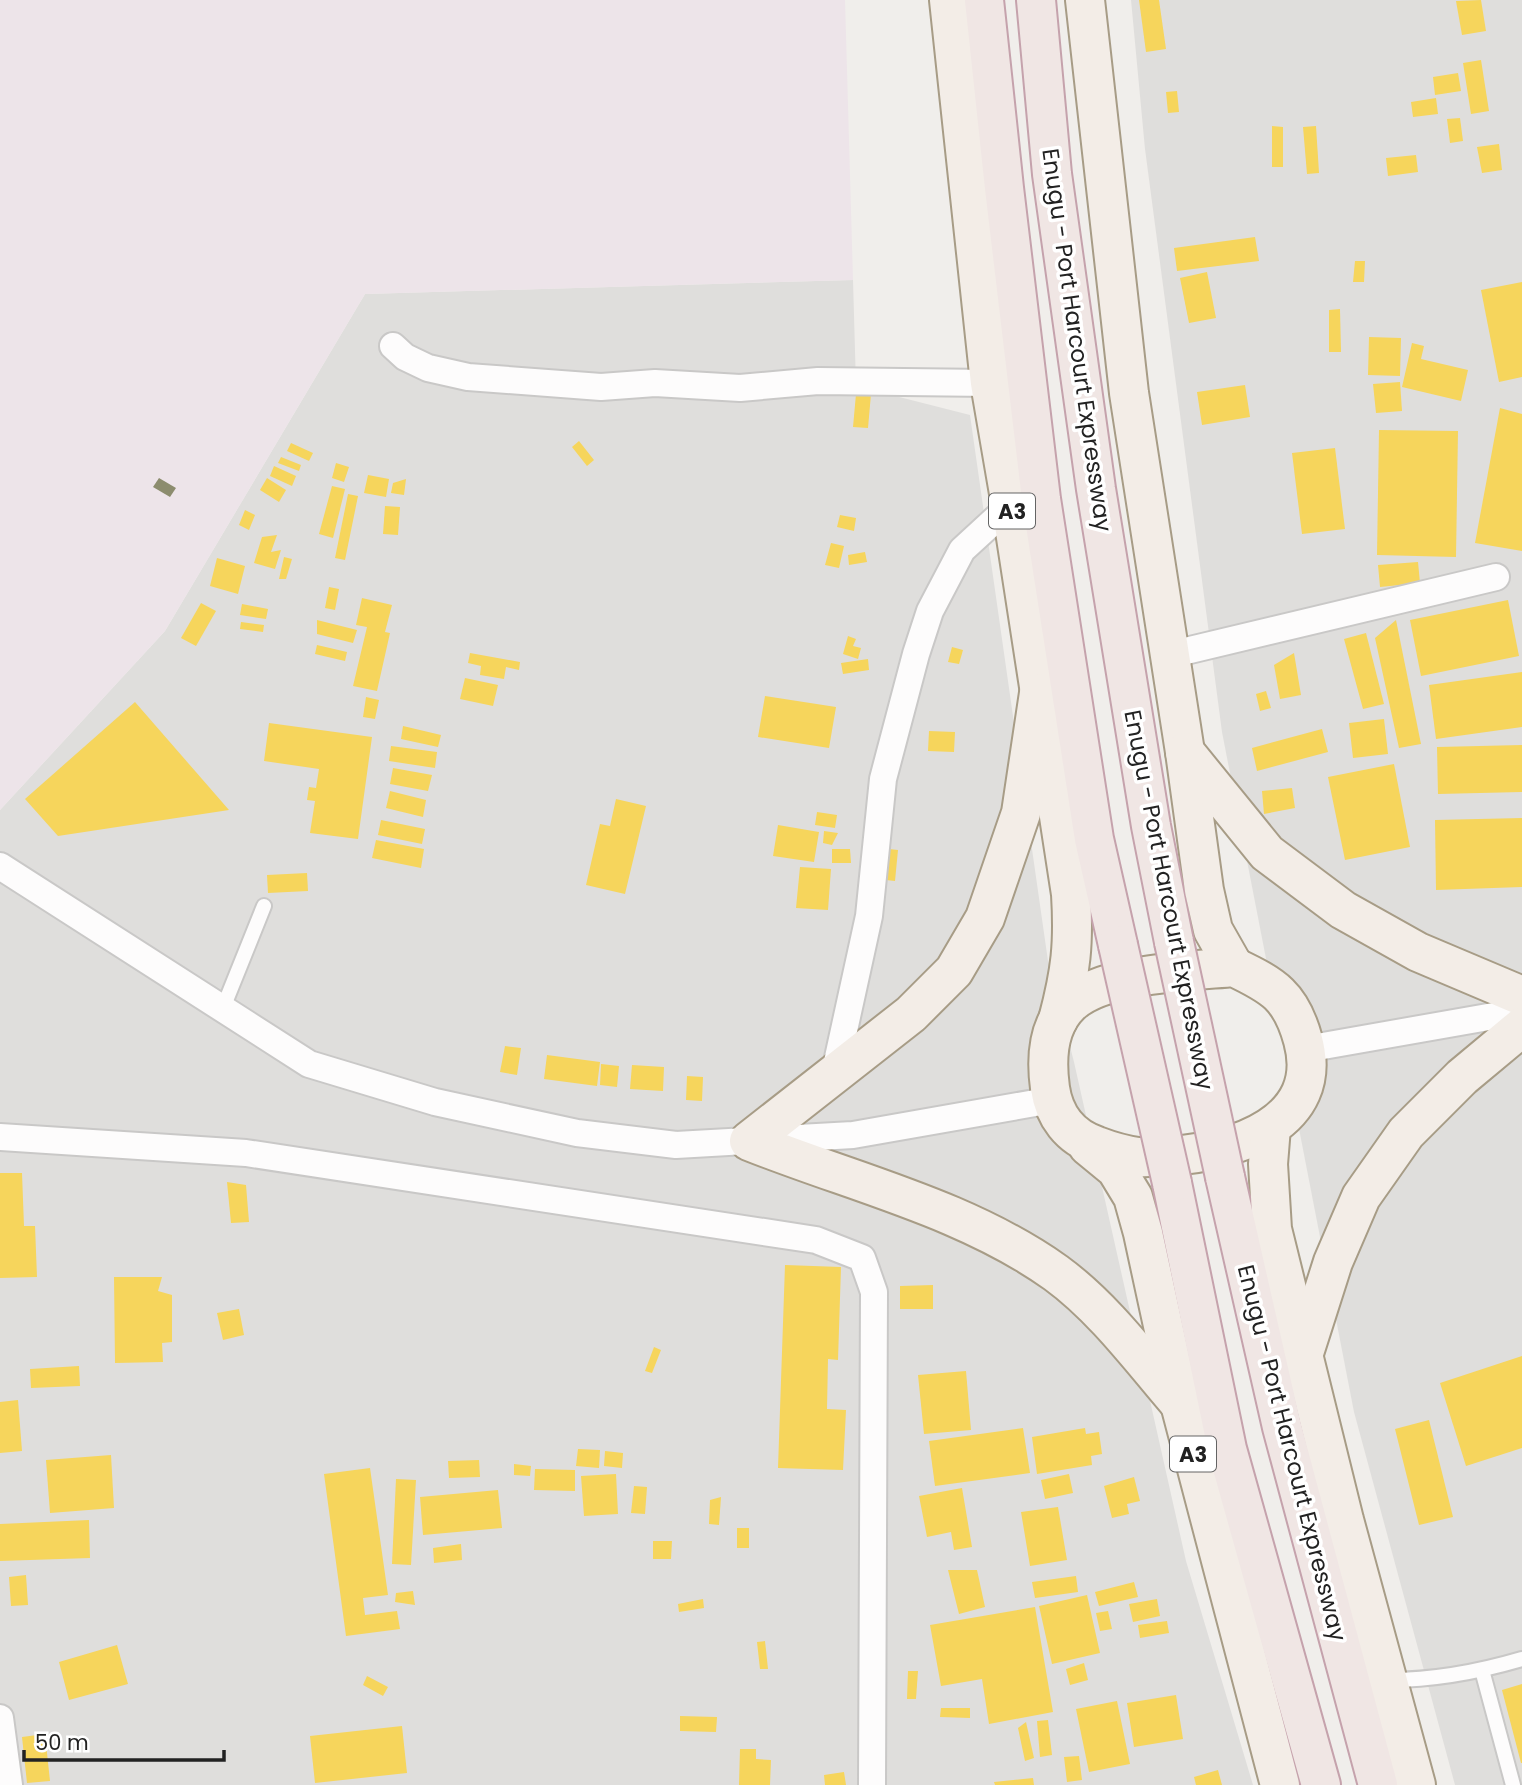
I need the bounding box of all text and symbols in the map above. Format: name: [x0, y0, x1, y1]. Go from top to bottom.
street label: Enugu - Port Harcourt Expressway: [1034, 146, 1120, 534]
road number: A3: [989, 494, 1035, 528]
street label: Enugu - Port Harcourt Expressway: [1116, 707, 1222, 1093]
street label: Enugu - Port Harcourt Expressway: [1230, 1262, 1354, 1645]
road number: A3: [1170, 1436, 1216, 1472]
scale bar: [24, 1718, 224, 1762]
text: 50 m: [35, 1728, 89, 1757]

